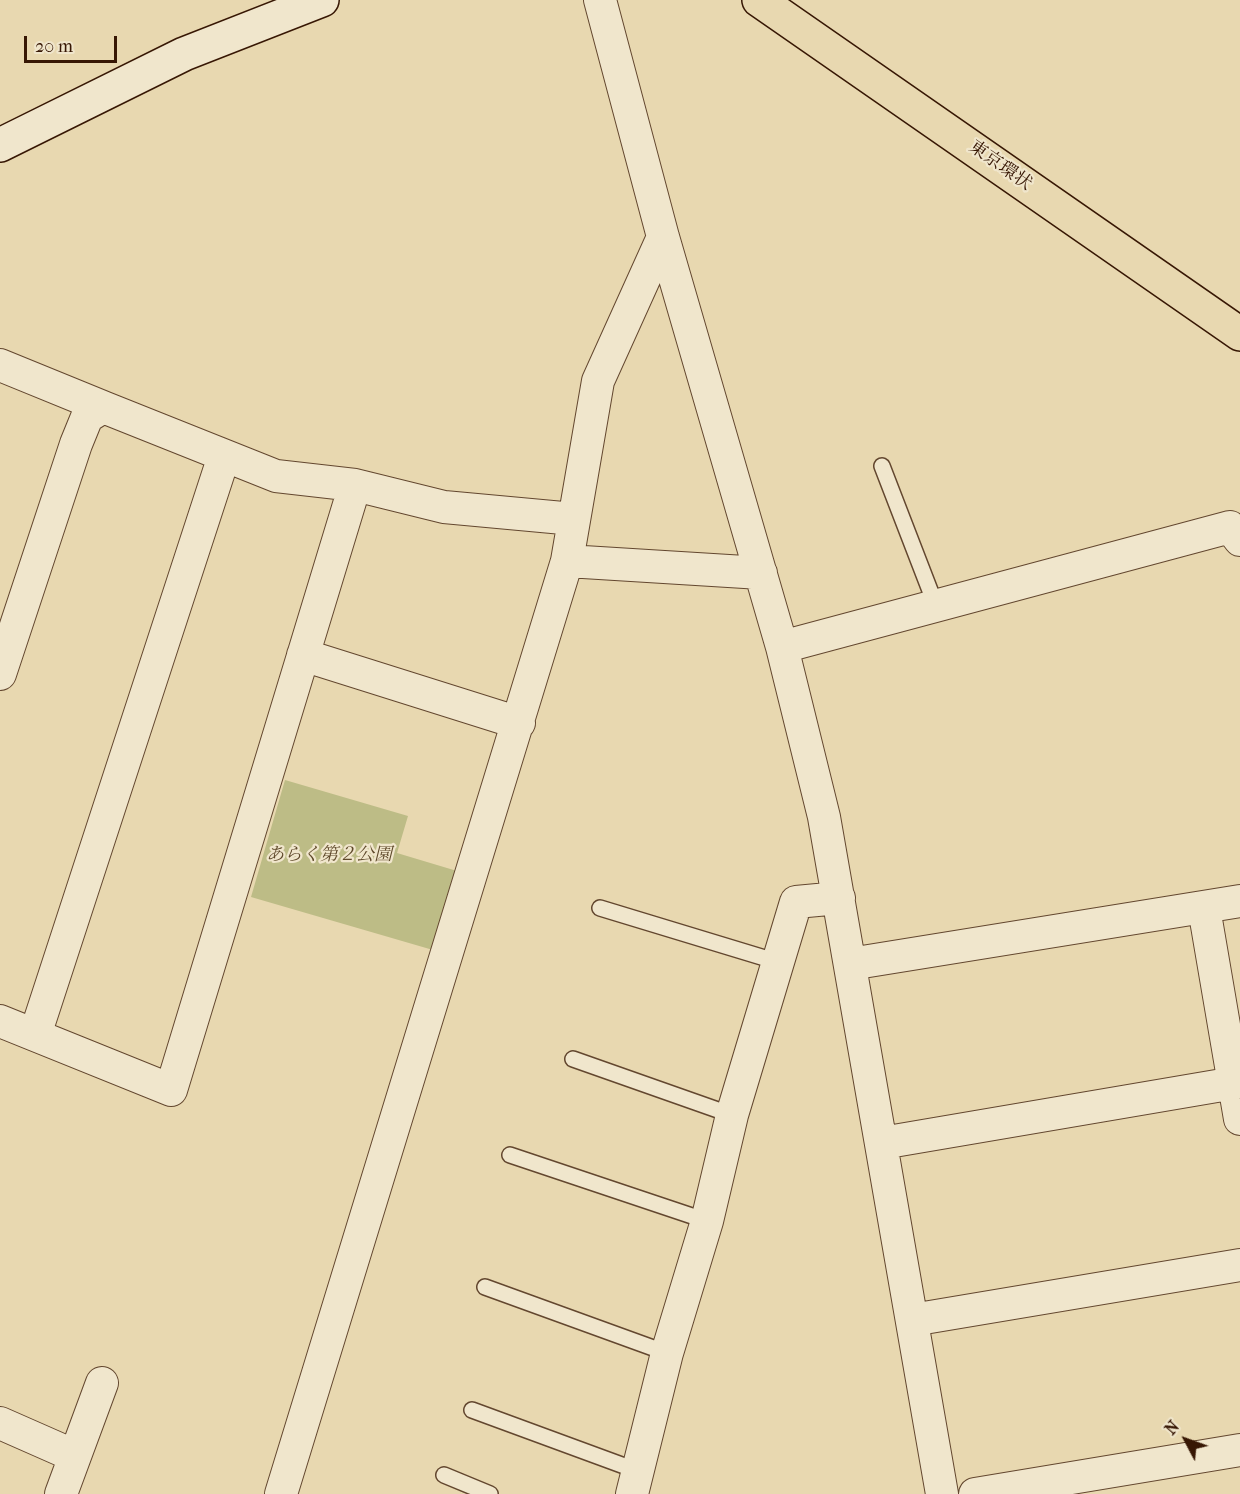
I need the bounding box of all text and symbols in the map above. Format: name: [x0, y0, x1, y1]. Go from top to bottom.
scale bar: [27, 24, 120, 62]
text: 20 m: [35, 36, 73, 57]
street label: 東京環状: [964, 137, 1036, 195]
park label: あらく第２公園: [266, 845, 392, 867]
north arrow: [1156, 1410, 1216, 1470]
text: N: [1161, 1417, 1183, 1439]

